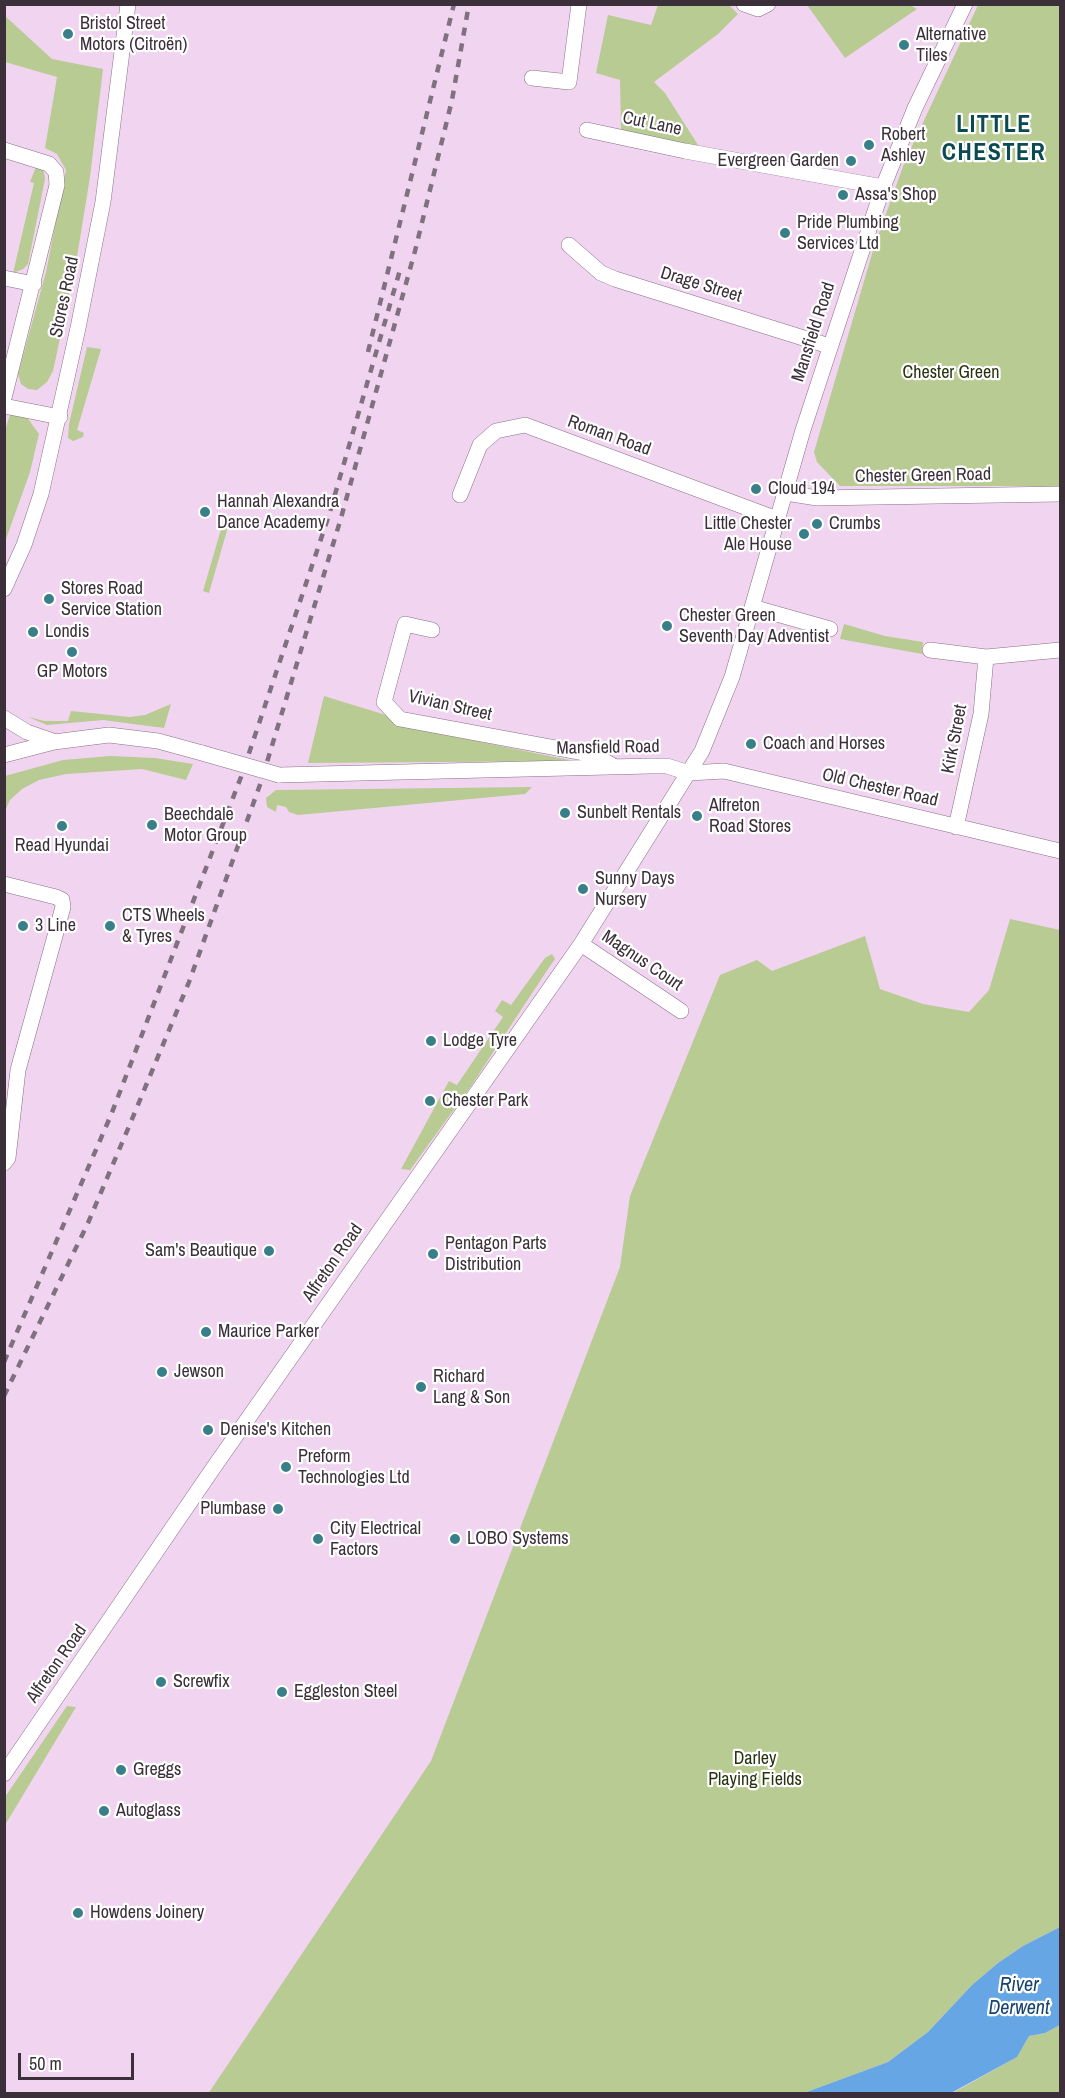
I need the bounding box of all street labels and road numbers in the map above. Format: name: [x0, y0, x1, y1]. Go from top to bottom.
street label: Cut Lane: [620, 107, 684, 141]
street label: Stores Road: [46, 255, 84, 339]
street label: Drage Street: [658, 262, 744, 308]
street label: Mansfield Road: [788, 280, 840, 384]
street label: Roman Road: [564, 411, 654, 461]
street label: Chester Green Road: [855, 464, 991, 488]
street label: Vivian Street: [406, 686, 494, 726]
street label: Kirk Street: [938, 703, 972, 775]
street label: Mansfield Road: [556, 736, 660, 760]
street label: Old Chester Road: [820, 764, 940, 812]
street label: Magnus Court: [598, 926, 686, 996]
street label: Alfreton Road: [298, 1220, 368, 1306]
street label: Alfreton Road: [22, 1621, 92, 1707]

